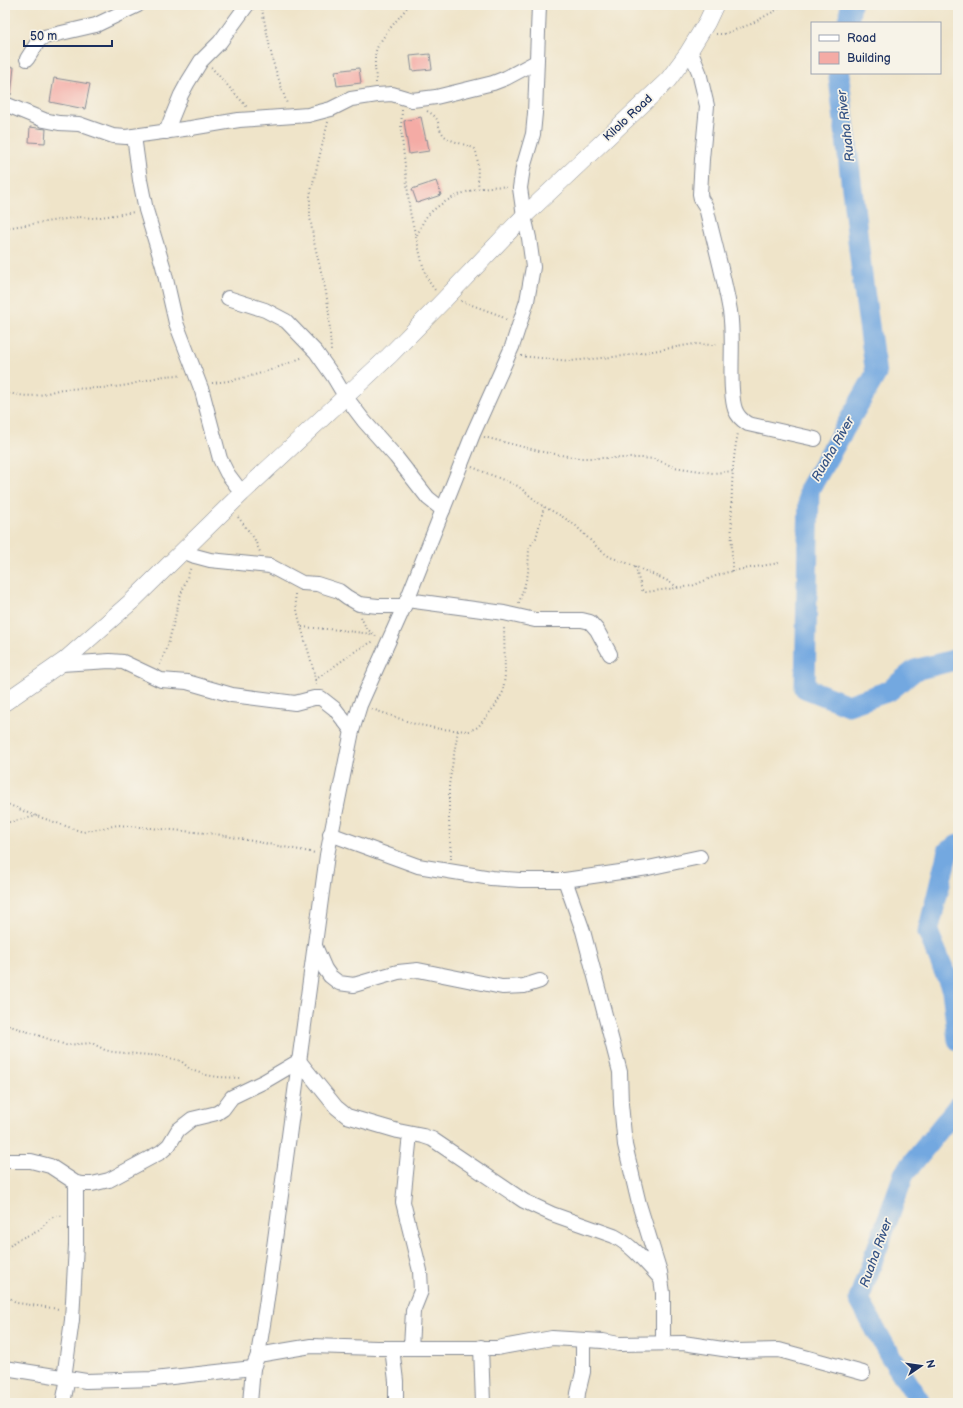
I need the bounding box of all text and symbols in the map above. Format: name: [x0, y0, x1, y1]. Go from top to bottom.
scale bar: [24, 22, 112, 48]
legend: [811, 22, 941, 74]
text: 50 m: [30, 29, 57, 44]
text: Road: [847, 31, 876, 46]
text: Building: [847, 51, 891, 66]
water label: Ruaha River: [834, 88, 858, 163]
street label: Kilolo Road: [600, 91, 656, 144]
water label: Ruaha River: [808, 413, 859, 484]
water label: Ruaha River: [856, 1215, 896, 1290]
north arrow: [901, 1346, 941, 1386]
text: N: [923, 1358, 938, 1369]

